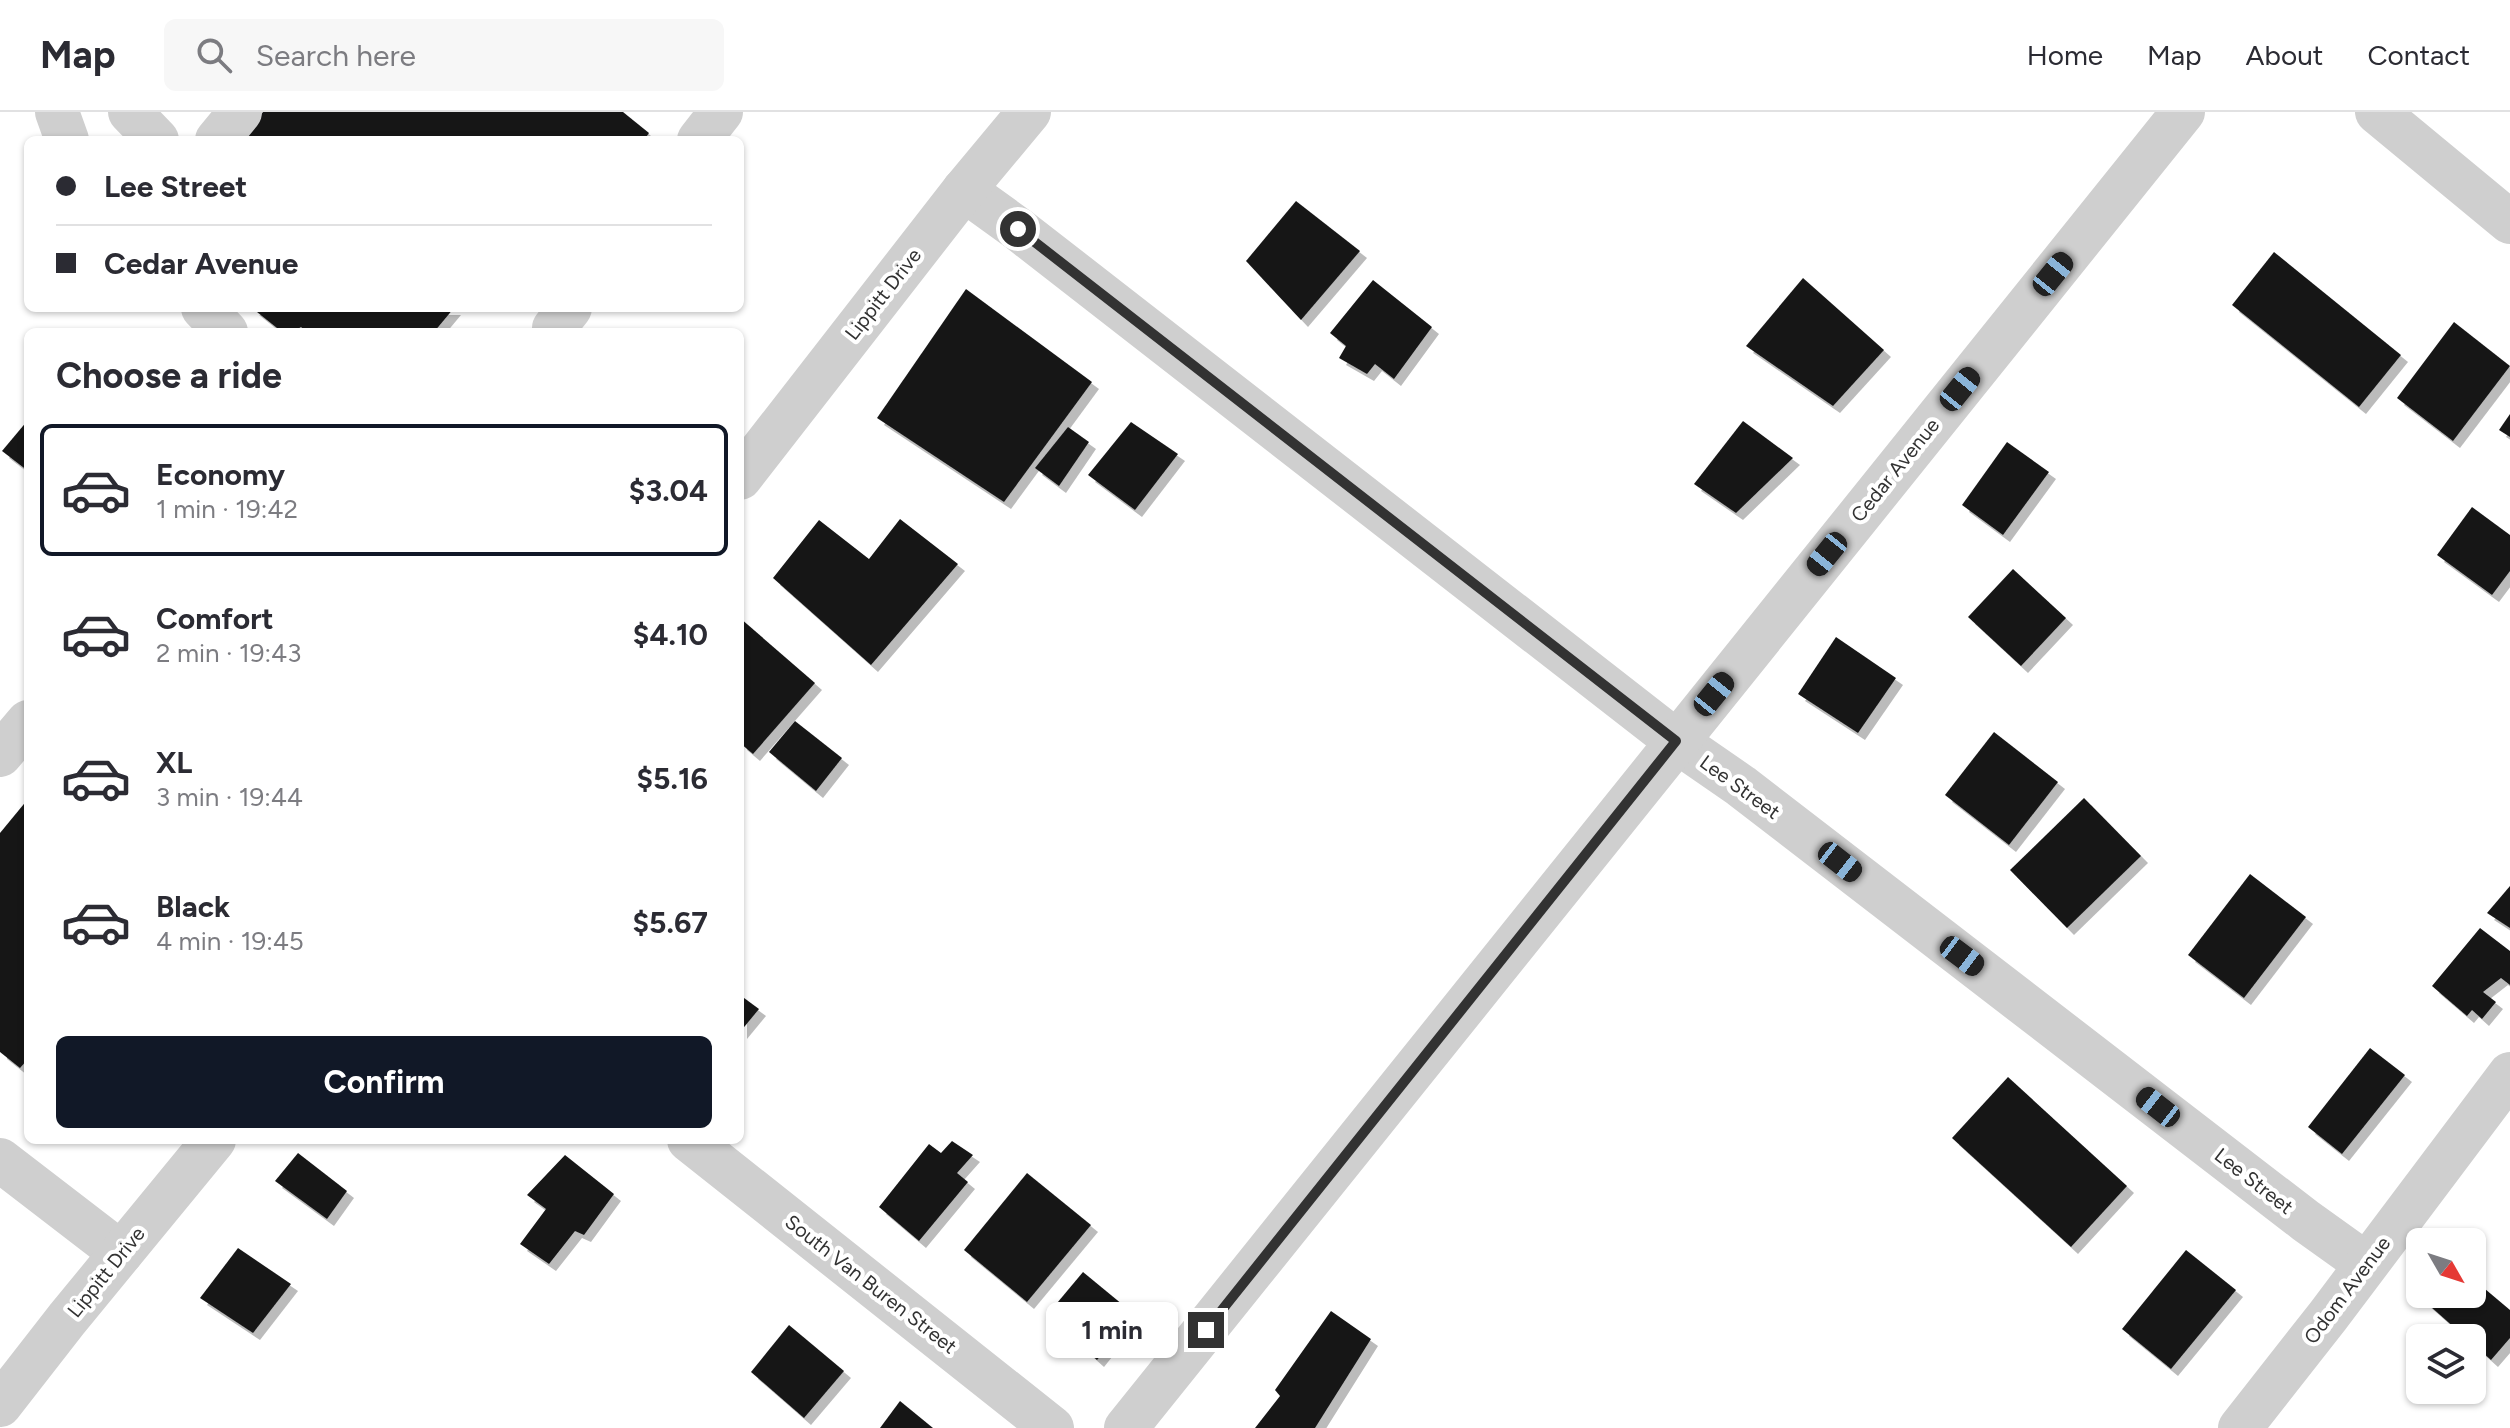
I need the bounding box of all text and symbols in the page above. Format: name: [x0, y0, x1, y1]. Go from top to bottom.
search box: [164, 19, 724, 91]
text: Map: [40, 32, 116, 78]
icon: search: [192, 33, 236, 77]
text: Search here: [256, 37, 416, 74]
text: Home: [2027, 38, 2103, 72]
text: Map: [2147, 38, 2202, 72]
text: About: [2246, 38, 2323, 72]
text: Contact: [2367, 38, 2470, 72]
text: Lee Street: [104, 168, 247, 205]
route start: [1000, 211, 1036, 247]
street label: Lippitt Drive: [840, 243, 926, 345]
text: Cedar Avenue: [104, 245, 298, 282]
car: [2029, 248, 2077, 300]
text: Choose a ride: [56, 354, 282, 397]
car: [1936, 363, 1984, 415]
street label: Cedar Avenue: [1846, 413, 1944, 527]
icon: car: [60, 454, 132, 526]
text: Economy: [156, 456, 285, 493]
text: $3.04: [629, 472, 708, 509]
text: 1 min · 19:42: [156, 493, 298, 525]
car: [1803, 528, 1851, 580]
icon: car: [60, 598, 132, 670]
text: Comfort: [156, 600, 274, 637]
text: $4.10: [633, 616, 708, 653]
text: 2 min · 19:43: [156, 637, 301, 669]
car: [1690, 668, 1738, 720]
icon: car: [60, 742, 132, 814]
text: XL: [156, 744, 192, 781]
street label: Lee Street: [1695, 750, 1785, 824]
text: $5.16: [636, 760, 708, 797]
text: 3 min · 19:44: [156, 781, 303, 813]
car: [1814, 838, 1866, 886]
icon: car: [60, 886, 132, 958]
text: Black: [156, 888, 230, 925]
text: $5.67: [632, 904, 708, 941]
text: 4 min · 19:45: [156, 925, 304, 957]
car: [1936, 932, 1988, 980]
button: Confirm: [56, 1036, 712, 1128]
car: [2132, 1083, 2184, 1131]
street label: Lee Street: [2210, 1143, 2298, 1219]
street label: South Van Buren Street: [780, 1210, 962, 1358]
street label: Lippitt Drive: [62, 1222, 150, 1322]
north arrow: [2406, 1228, 2486, 1308]
map controls: [2406, 1228, 2486, 1404]
street label: Odom Avenue: [2299, 1231, 2395, 1349]
callout: 1 min: [1046, 1302, 1178, 1358]
route end: [1188, 1312, 1224, 1348]
text: 1 min: [1081, 1314, 1143, 1346]
button: layers: [2406, 1324, 2486, 1404]

